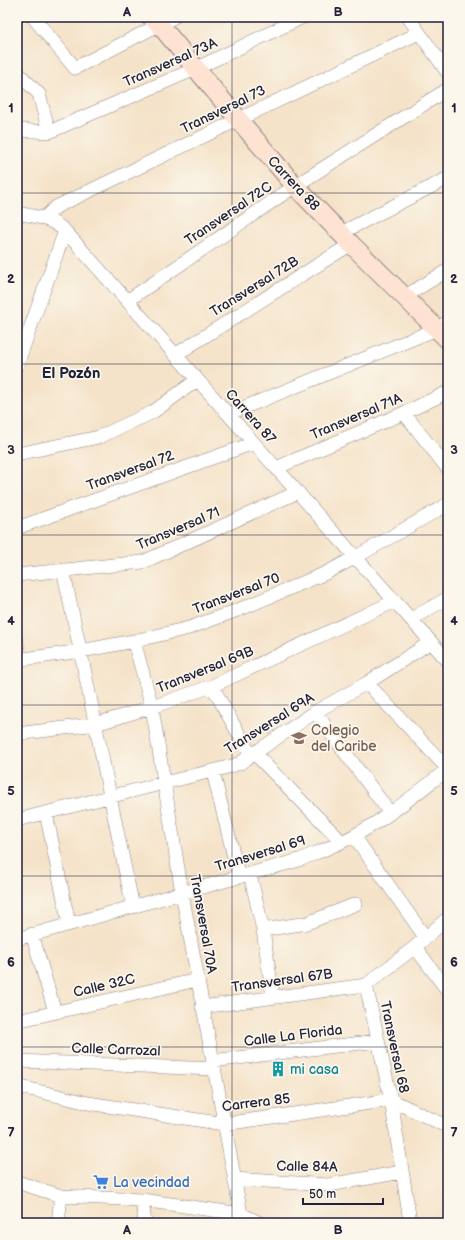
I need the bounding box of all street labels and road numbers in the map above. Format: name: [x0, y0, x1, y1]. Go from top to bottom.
street label: Transversal 73A: [121, 34, 220, 91]
street label: Transversal 73: [178, 82, 268, 137]
street label: Carrera 88: [264, 152, 323, 214]
street label: Transversal 72C: [181, 178, 275, 249]
street label: Transversal 72B: [207, 252, 302, 320]
street label: Carrera 87: [222, 386, 280, 447]
street label: Transversal 71A: [308, 389, 405, 443]
street label: Transversal 72: [84, 447, 177, 494]
street label: Transversal 71: [134, 503, 222, 554]
street label: Transversal 70: [190, 569, 282, 618]
street label: Transversal 69B: [154, 642, 257, 697]
street label: Transversal 69A: [221, 689, 317, 758]
street label: Transversal 69: [213, 832, 307, 875]
street label: Transversal 70A: [186, 873, 221, 975]
street label: Transversal 67B: [230, 965, 334, 996]
street label: Calle 32C: [72, 970, 137, 1001]
street label: Transversal 68: [376, 1000, 413, 1095]
street label: Calle La Florida: [243, 1021, 343, 1050]
street label: Calle Carrozal: [71, 1039, 161, 1060]
street label: Carrera 85: [221, 1090, 291, 1115]
street label: Calle 84A: [276, 1157, 338, 1176]

